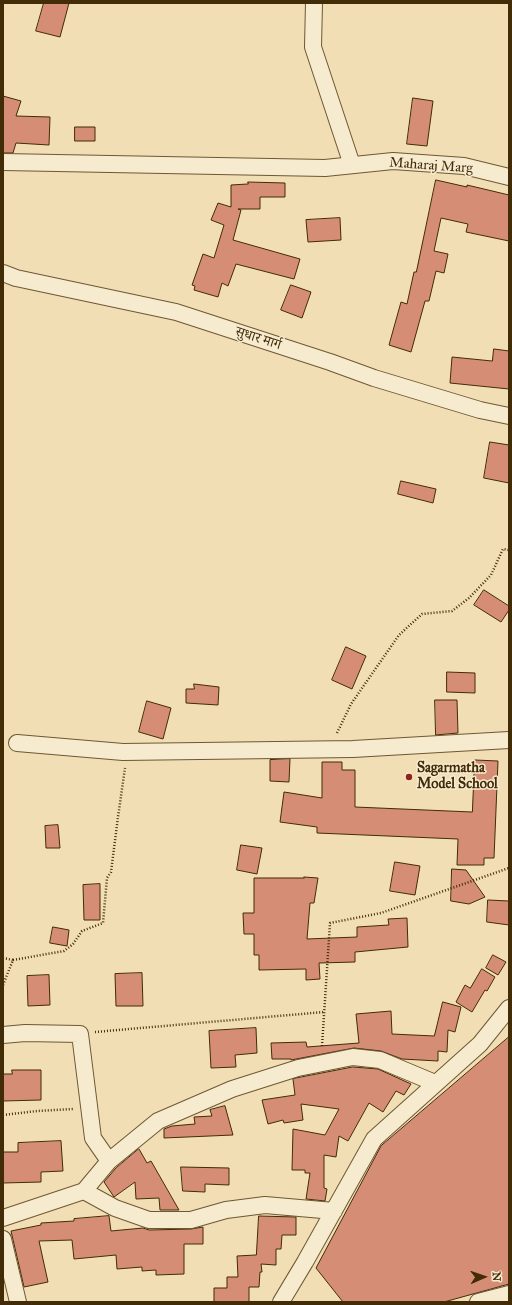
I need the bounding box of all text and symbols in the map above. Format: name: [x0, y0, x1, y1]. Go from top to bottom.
street label: Maharaj Marg: [389, 155, 473, 177]
street label: सुधार मार्ग: [233, 324, 283, 354]
place label: Sagarmatha Model School: [417, 761, 498, 794]
marker: Sagarmatha Model School: [404, 772, 414, 782]
north arrow: [464, 1257, 504, 1297]
text: N: [490, 1272, 503, 1281]

